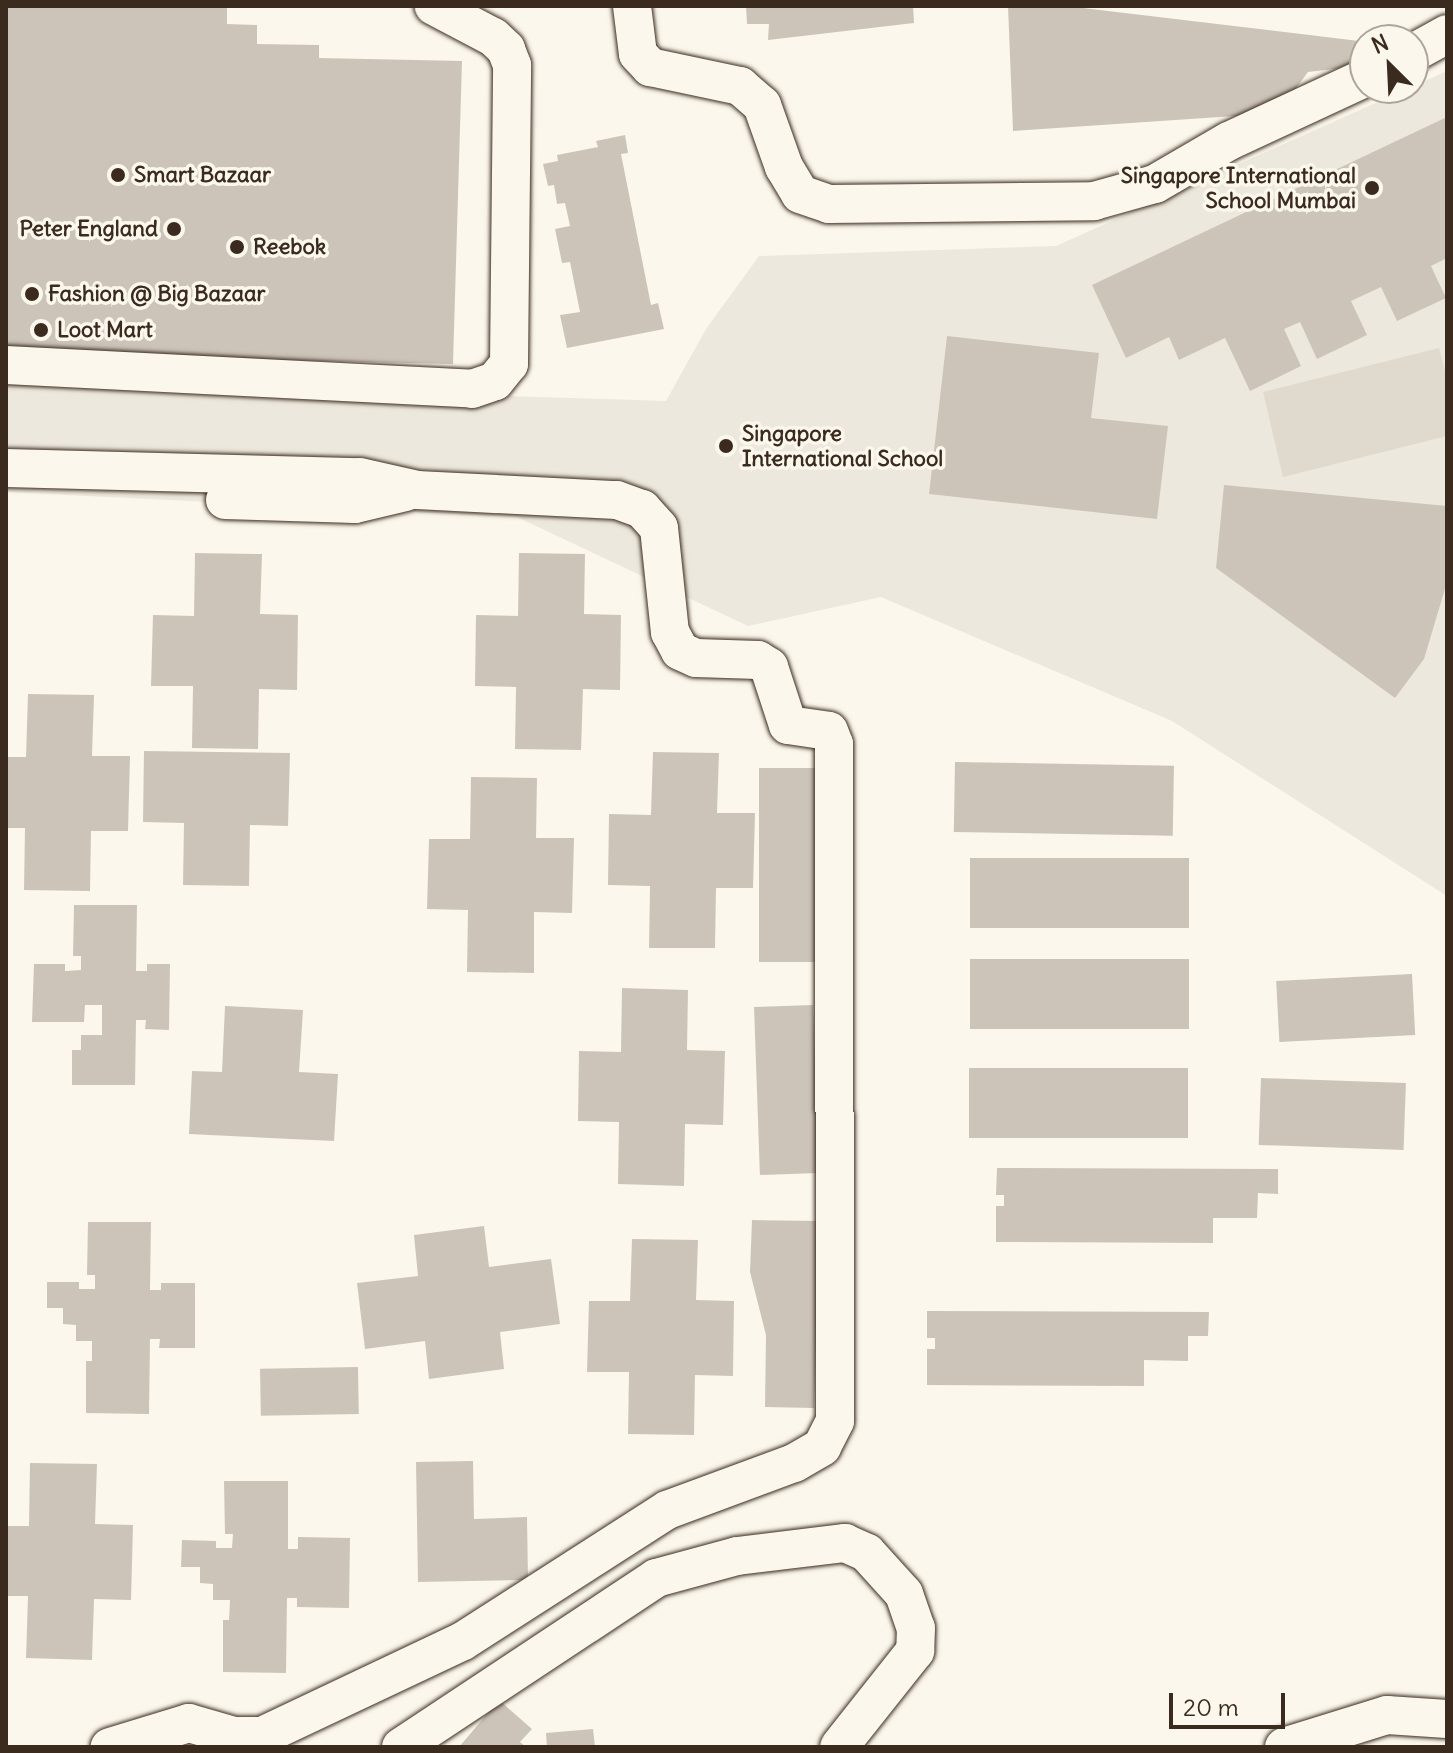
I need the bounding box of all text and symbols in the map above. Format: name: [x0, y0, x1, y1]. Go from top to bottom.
north arrow: [1349, 24, 1429, 104]
text: N: [1367, 28, 1393, 60]
place label: Smart Bazaar: [134, 162, 271, 188]
place label: Singapore International School Mumbai: [1121, 162, 1356, 214]
marker: Smart Bazaar: [109, 166, 127, 184]
marker: Singapore International School Mumbai: [1363, 179, 1381, 197]
place label: Peter England: [20, 216, 158, 242]
marker: Peter England: [165, 220, 183, 238]
place label: Reebok: [253, 234, 326, 260]
marker: Reebok: [228, 238, 246, 256]
place label: Fashion @ Big Bazaar: [48, 281, 265, 307]
marker: Fashion @ Big Bazaar: [23, 285, 41, 303]
place label: Loot Mart: [57, 317, 153, 343]
marker: Loot Mart: [32, 321, 50, 339]
place label: Singapore International School: [742, 420, 943, 472]
marker: Singapore International School: [717, 437, 735, 455]
scale bar: [1173, 1677, 1289, 1727]
text: 20 m: [1183, 1692, 1239, 1722]

